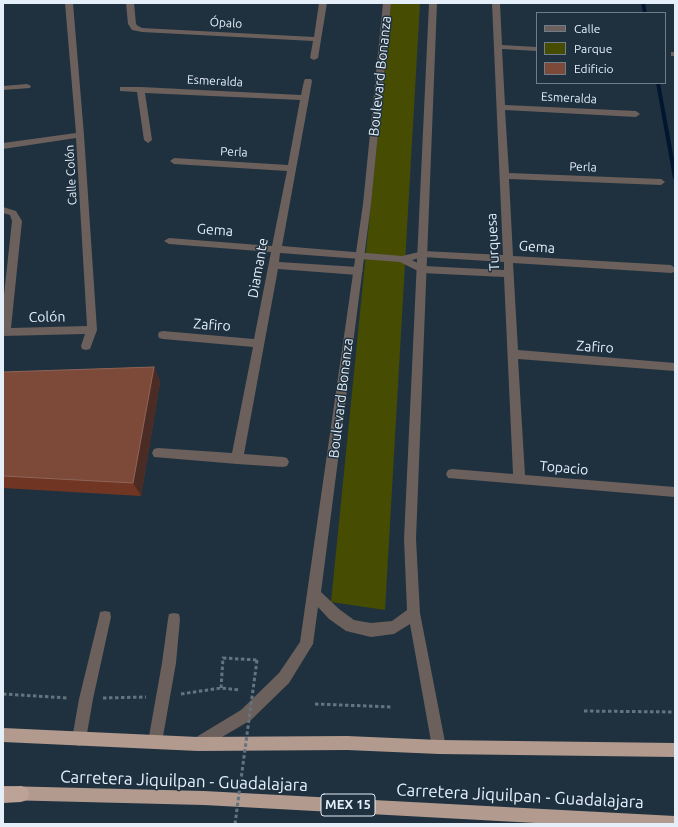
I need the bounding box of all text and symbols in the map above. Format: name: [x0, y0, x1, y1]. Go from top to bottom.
legend: [536, 12, 666, 84]
street label: Ópalo: [209, 15, 243, 31]
street label: Boulevard Bonanza: [365, 15, 395, 137]
text: Calle: [574, 22, 600, 35]
text: Parque: [574, 42, 612, 55]
text: Edificio: [574, 62, 614, 75]
street label: Esmeralda: [187, 72, 243, 90]
street label: Esmeralda: [541, 89, 597, 107]
street label: Calle Colón: [62, 144, 80, 206]
street label: Perla: [220, 144, 248, 160]
street label: Perla: [569, 159, 597, 175]
street label: Turquesa: [483, 213, 503, 271]
street label: Gema: [196, 220, 234, 240]
street label: Diamante: [244, 237, 272, 299]
street label: Gema: [518, 237, 556, 257]
street label: Colón: [29, 308, 65, 326]
street label: Zafiro: [193, 315, 231, 335]
street label: Boulevard Bonanza: [325, 337, 357, 459]
street label: Zafiro: [576, 337, 614, 357]
street label: Topacio: [539, 458, 589, 478]
street label: Carretera Jiquilpan - Guadalajara: [60, 766, 308, 796]
street label: Carretera Jiquilpan - Guadalajara: [396, 779, 644, 813]
road number: MEX 15: [321, 794, 375, 816]

